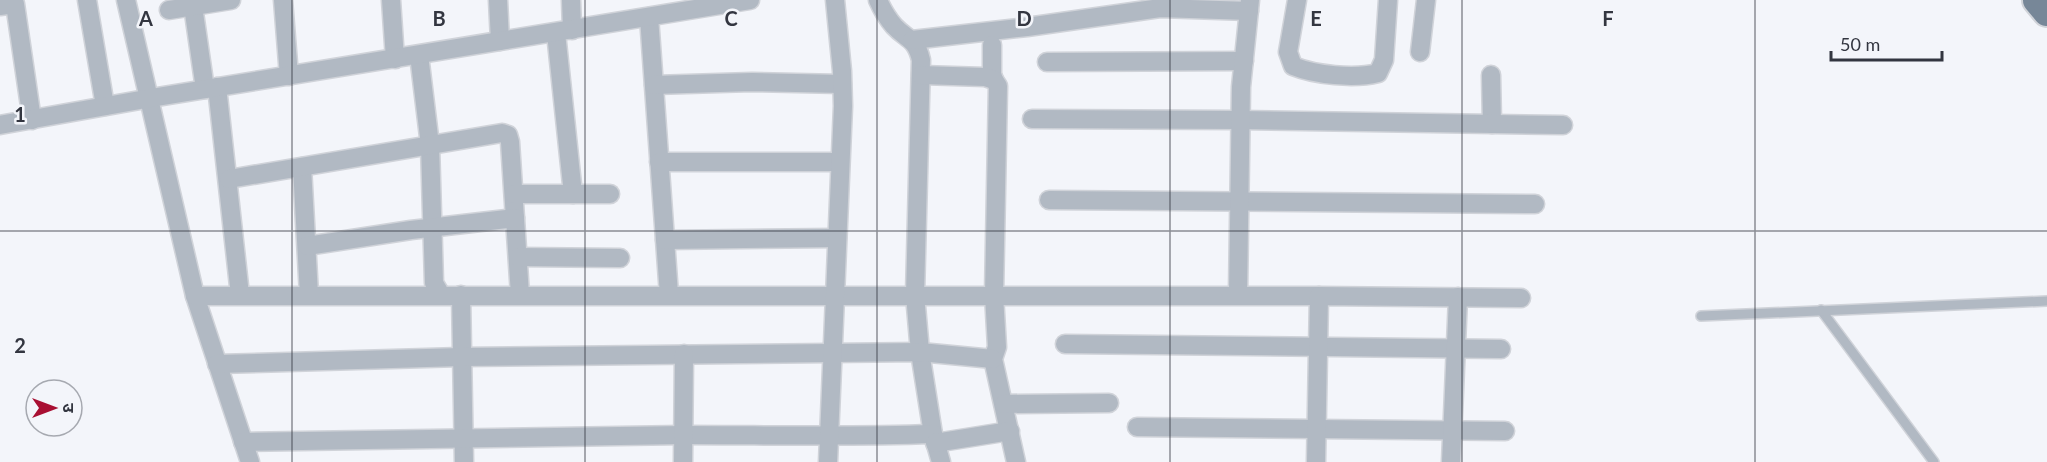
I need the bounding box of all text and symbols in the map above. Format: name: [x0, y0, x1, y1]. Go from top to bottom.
text: A: [138, 6, 153, 30]
text: B: [432, 6, 446, 30]
text: C: [724, 6, 738, 30]
text: D: [1016, 6, 1032, 30]
text: E: [1310, 6, 1322, 30]
text: F: [1602, 6, 1614, 30]
scale bar: [1831, 24, 1942, 62]
text: 50 m: [1840, 33, 1880, 55]
text: 1: [14, 102, 26, 126]
text: 2: [14, 333, 26, 357]
north arrow: [24, 378, 84, 438]
text: उ: [60, 403, 79, 413]

